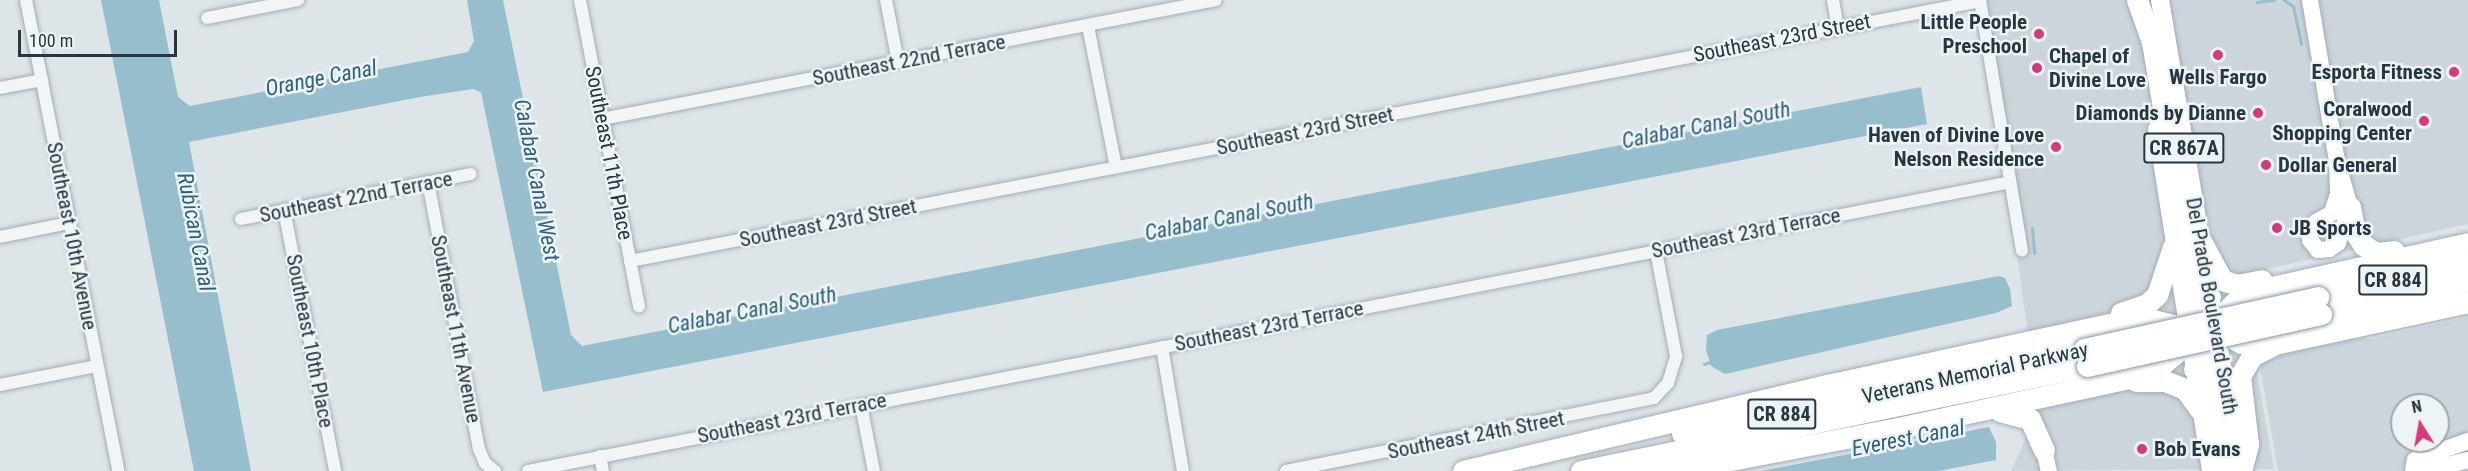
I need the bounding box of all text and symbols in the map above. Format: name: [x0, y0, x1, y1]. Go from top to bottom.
street label: Southeast 23rd Street: [1691, 8, 1873, 68]
place label: Little People Preschool: [1921, 9, 2027, 59]
scale bar: [21, 18, 180, 56]
marker: Little People Preschool: [2032, 27, 2046, 41]
street label: Southeast 22nd Terrace: [810, 29, 1008, 91]
text: 100 m: [29, 30, 73, 51]
place label: Chapel of Divine Love: [2049, 43, 2146, 93]
marker: Wells Fargo: [2211, 48, 2225, 62]
water label: Orange Canal: [263, 54, 379, 102]
place label: Esporta Fitness: [2311, 59, 2442, 85]
marker: Chapel of Divine Love: [2030, 61, 2044, 75]
street label: Southeast 11th Place: [580, 64, 638, 242]
place label: Wells Fargo: [2169, 64, 2267, 90]
marker: Esporta Fitness: [2447, 65, 2461, 79]
water label: Calabar Canal South: [1619, 96, 1793, 154]
place label: Coralwood Shopping Center: [2272, 96, 2412, 146]
water label: Calabar Canal West: [508, 97, 566, 263]
place label: Diamonds by Dianne: [2076, 100, 2246, 126]
street label: Southeast 23rd Street: [1214, 101, 1396, 161]
marker: Diamonds by Dianne: [2251, 106, 2265, 120]
marker: Coralwood Shopping Center: [2417, 114, 2431, 128]
place label: Haven of Divine Love Nelson Residence: [1868, 122, 2044, 172]
road number: CR 867A: [2142, 131, 2226, 165]
street label: Southeast 10th Avenue: [41, 140, 103, 332]
marker: Haven of Divine Love Nelson Residence: [2049, 140, 2063, 154]
place label: Dollar General: [2278, 152, 2397, 178]
marker: Dollar General: [2259, 158, 2273, 172]
street label: Southeast 22nd Terrace: [257, 166, 455, 228]
water label: Rubican Canal: [172, 170, 220, 294]
water label: Calabar Canal South: [1142, 188, 1316, 246]
street label: Southeast 23rd Street: [737, 193, 919, 253]
street label: Del Prado Boulevard South: [2181, 196, 2243, 416]
street label: Southeast 23rd Terrace: [1649, 202, 1843, 264]
place label: JB Sports: [2289, 215, 2372, 241]
marker: JB Sports: [2270, 221, 2284, 235]
street label: Southeast 11th Avenue: [425, 233, 487, 425]
street label: Southeast 10th Place: [281, 252, 339, 430]
road number: CR 884: [2357, 263, 2429, 297]
water label: Calabar Canal South: [665, 281, 839, 339]
street label: Southeast 23rd Terrace: [1172, 295, 1366, 357]
street label: Veterans Memorial Parkway: [1860, 337, 2090, 409]
street label: Southeast 23rd Terrace: [695, 387, 889, 449]
north arrow: [2390, 393, 2450, 453]
road number: CR 884: [1746, 397, 1818, 431]
text: N: [2410, 397, 2423, 417]
street label: Southeast 24th Street: [1385, 406, 1567, 464]
water label: Everest Canal: [1849, 414, 1967, 462]
place label: Bob Evans: [2154, 436, 2241, 462]
marker: Bob Evans: [2135, 442, 2149, 456]

